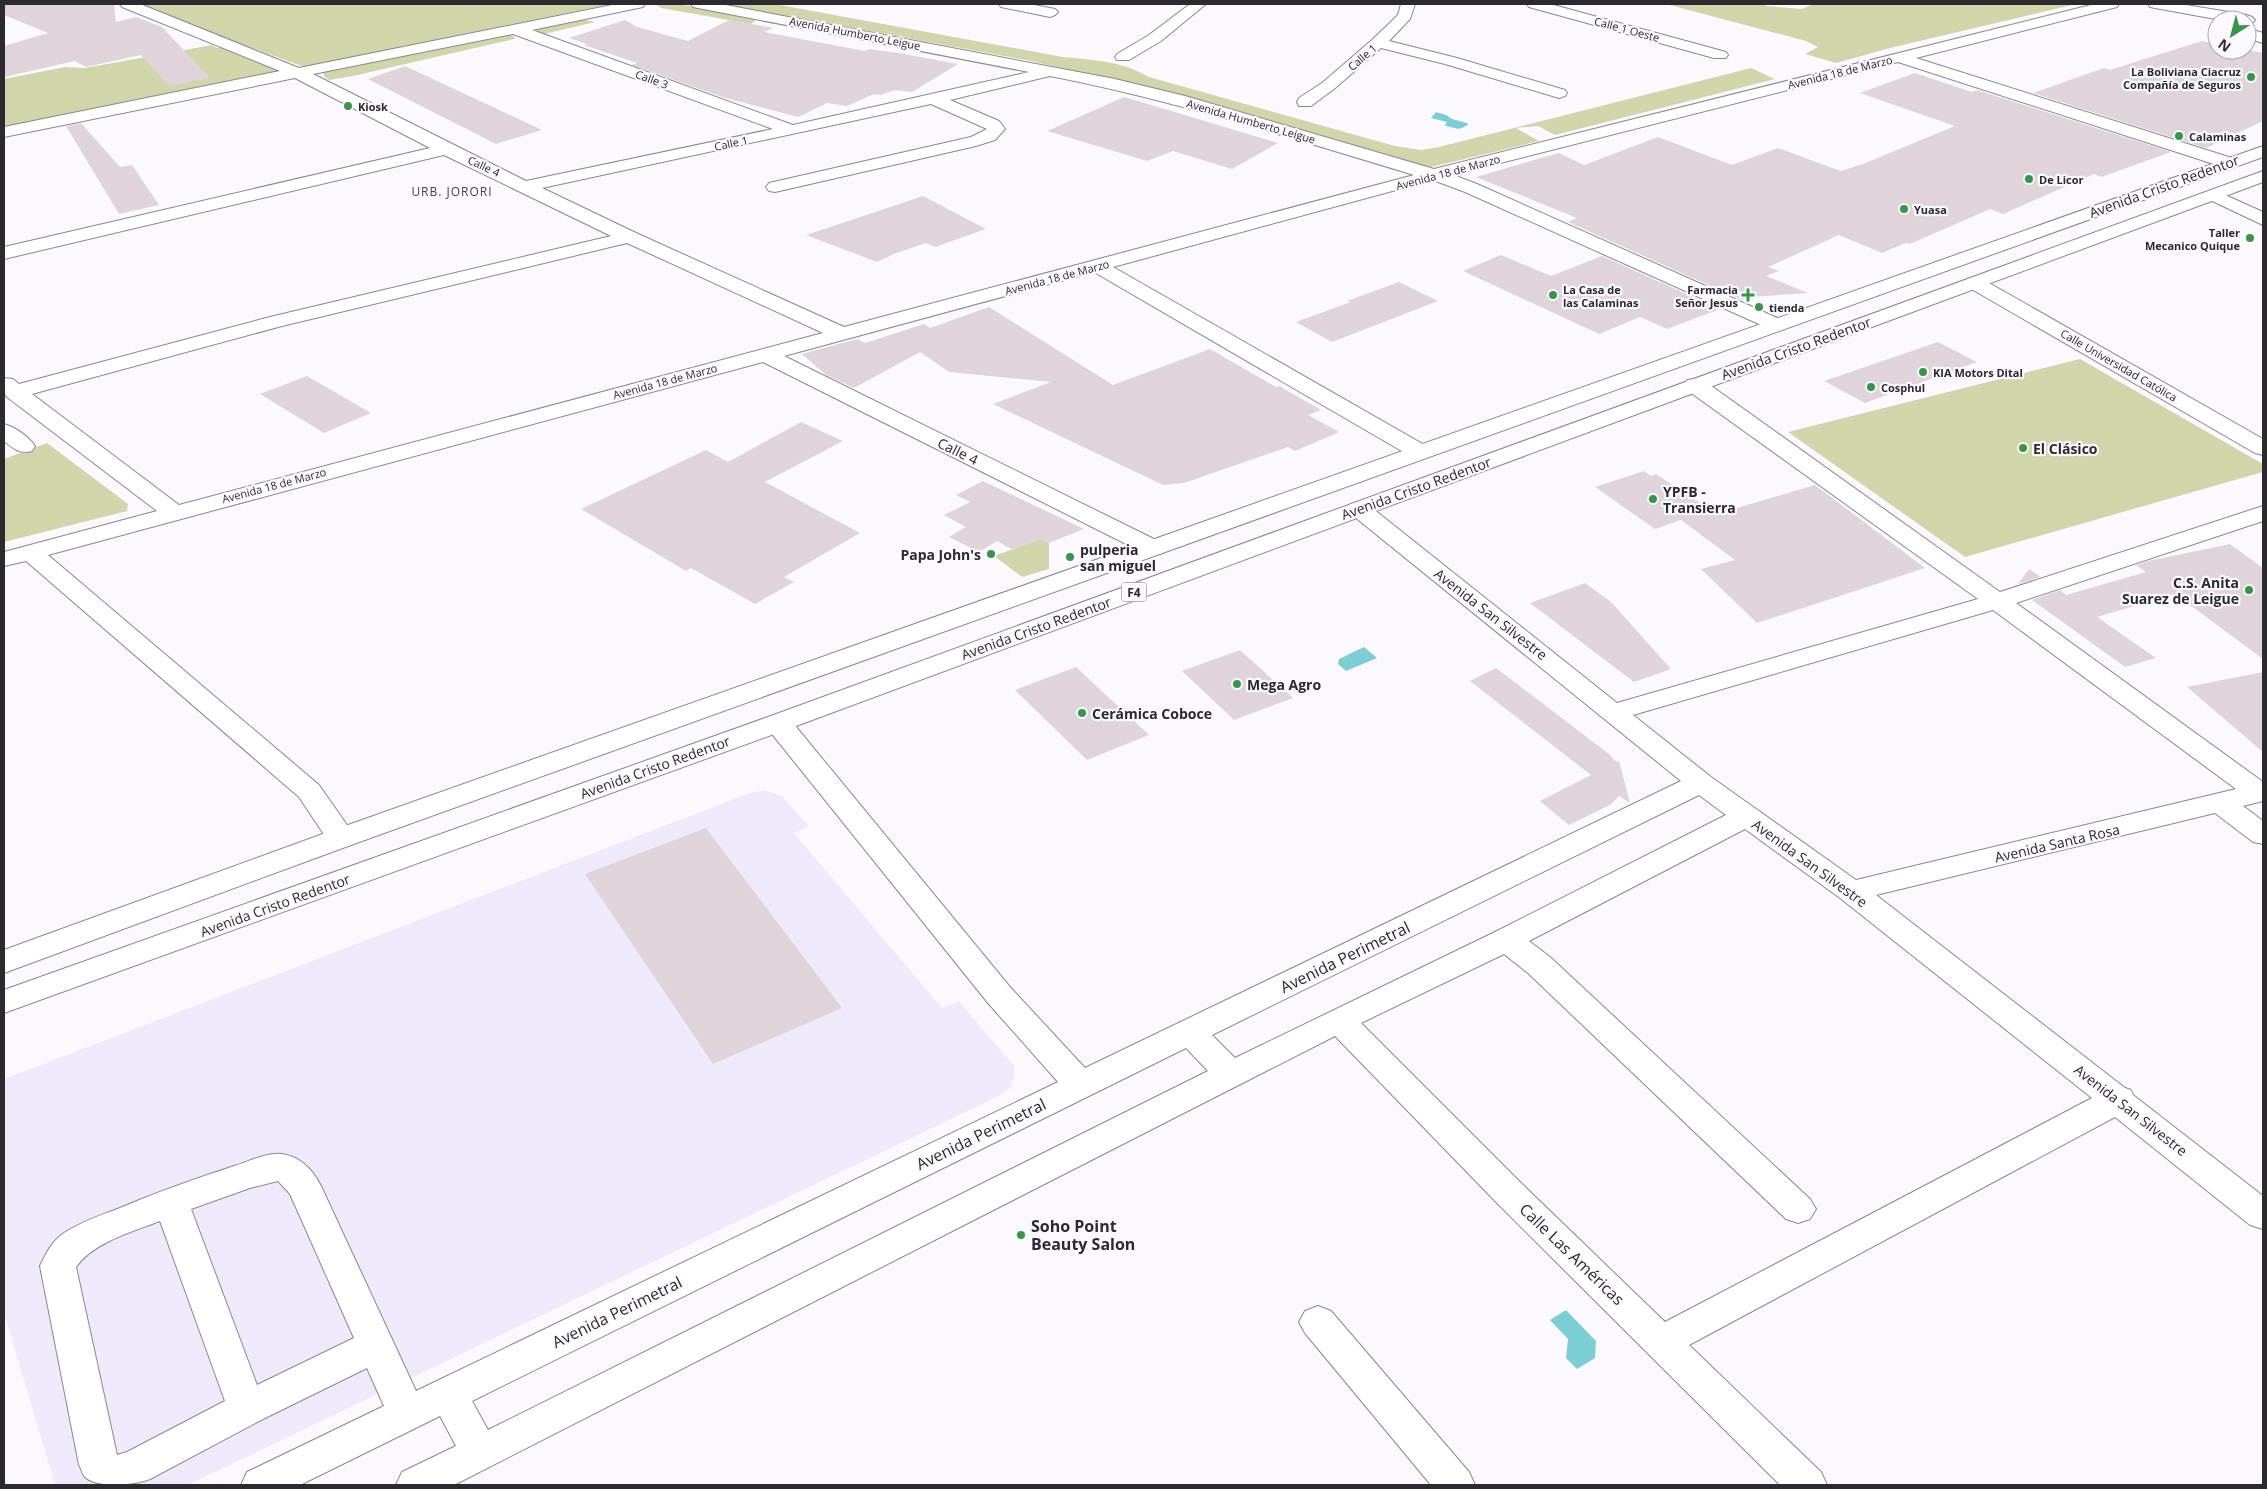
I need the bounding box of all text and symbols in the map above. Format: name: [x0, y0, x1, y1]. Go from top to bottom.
north arrow: [2207, 10, 2257, 60]
street label: Avenida Humberto Leigue: [788, 13, 922, 53]
street label: Calle 1 Oeste: [1593, 13, 1661, 45]
text: N: [2214, 35, 2234, 57]
street label: Calle 1: [1344, 40, 1380, 74]
street label: Avenida 18 de Marzo: [1786, 52, 1894, 92]
place label: La Boliviana Ciacruz Compañía de Seguros: [2123, 64, 2242, 92]
street label: Calle 3: [633, 66, 671, 92]
marker: La Boliviana Ciacruz Compañía de Seguros: [2245, 71, 2257, 83]
street label: Avenida Humberto Leigue: [1185, 95, 1317, 147]
place label: Kiosk: [358, 99, 388, 114]
marker: Kiosk: [342, 100, 354, 112]
place label: Calaminas: [2189, 129, 2247, 144]
marker: Calaminas: [2173, 130, 2185, 142]
street label: Calle 1: [713, 132, 749, 154]
street label: Avenida Cristo Redentor: [2086, 150, 2242, 222]
street label: Avenida 18 de Marzo: [1394, 151, 1502, 193]
street label: Calle 4: [465, 152, 503, 180]
place label: De Licor: [2039, 172, 2084, 187]
marker: De Licor: [2023, 173, 2035, 185]
district label: URB. JORORI: [411, 183, 493, 200]
place label: Yuasa: [1914, 202, 1947, 217]
marker: Yuasa: [1898, 203, 1910, 215]
place label: Taller Mecanico Quique: [2145, 225, 2240, 253]
marker: Taller Mecanico Quique: [2244, 232, 2256, 244]
street label: Avenida 18 de Marzo: [1003, 256, 1111, 298]
place label: La Casa de las Calaminas: [1563, 282, 1639, 310]
place label: Farmacia Señor Jesus: [1675, 282, 1739, 310]
marker: La Casa de las Calaminas: [1547, 289, 1559, 301]
marker: Farmacia Señor Jesus: [1742, 289, 1754, 301]
place label: tienda: [1769, 300, 1804, 315]
marker: tienda: [1753, 301, 1765, 313]
street label: Avenida Cristo Redentor: [1718, 312, 1874, 384]
street label: Calle Universidad Católica: [2058, 325, 2180, 405]
street label: Avenida 18 de Marzo: [611, 360, 719, 402]
place label: KIA Motors Dital: [1933, 365, 2023, 380]
marker: KIA Motors Dital: [1917, 366, 1929, 378]
place label: Cosphul: [1881, 380, 1925, 395]
marker: Cosphul: [1865, 381, 1877, 393]
street label: Calle 4: [934, 433, 982, 469]
place label: El Clásico: [2033, 439, 2098, 458]
marker: El Clásico: [2017, 442, 2029, 454]
street label: Avenida Cristo Redentor: [1338, 452, 1494, 524]
street label: Avenida 18 de Marzo: [220, 464, 328, 506]
place label: YPFB - Transierra: [1663, 482, 1736, 517]
marker: YPFB - Transierra: [1647, 493, 1659, 505]
place label: pulperia san miguel: [1080, 540, 1156, 575]
place label: Papa John's: [900, 545, 981, 564]
marker: Papa John's: [985, 548, 997, 560]
marker: pulperia san miguel: [1064, 551, 1076, 563]
street label: Avenida San Silvestre: [1431, 564, 1551, 664]
place label: C.S. Anita Suarez de Leigue: [2122, 573, 2239, 608]
road number: F4: [1122, 582, 1146, 602]
marker: C.S. Anita Suarez de Leigue: [2243, 584, 2255, 596]
street label: Avenida Cristo Redentor: [958, 592, 1114, 664]
place label: Mega Agro: [1247, 675, 1321, 694]
marker: Mega Agro: [1231, 678, 1243, 690]
place label: Cerámica Coboce: [1092, 704, 1212, 723]
marker: Cerámica Coboce: [1076, 707, 1088, 719]
street label: Avenida Cristo Redentor: [577, 731, 733, 803]
street label: Avenida San Silvestre: [1748, 815, 1872, 911]
street label: Avenida Santa Rosa: [1993, 819, 2121, 867]
street label: Avenida Cristo Redentor: [197, 869, 353, 941]
street label: Avenida Perimetral: [1276, 916, 1414, 998]
street label: Avenida San Silvestre: [2071, 1060, 2191, 1160]
street label: Avenida Perimetral: [912, 1093, 1050, 1175]
street label: Calle Las Américas: [1515, 1198, 1629, 1310]
place label: Soho Point Beauty Salon: [1031, 1215, 1135, 1255]
marker: Soho Point Beauty Salon: [1015, 1229, 1027, 1241]
street label: Avenida Perimetral: [548, 1271, 686, 1353]

